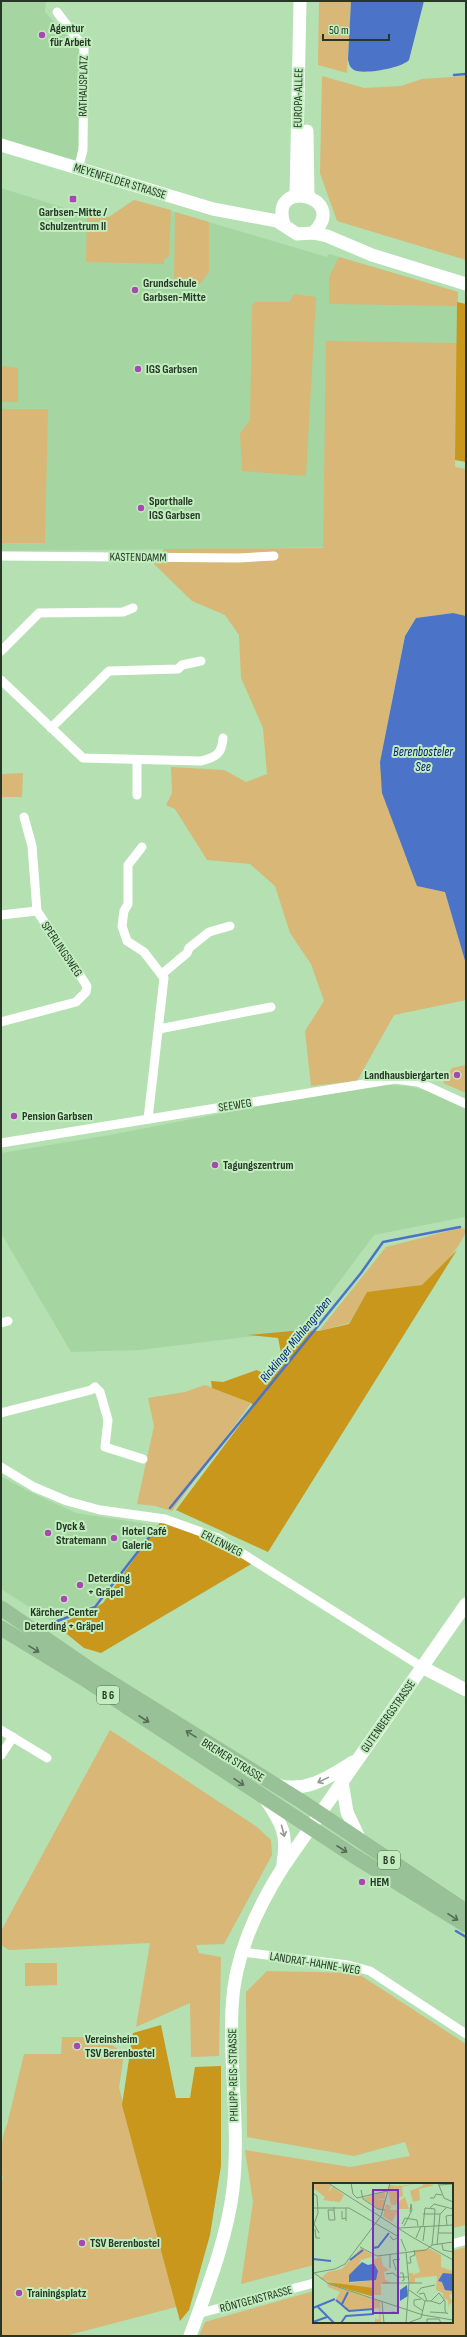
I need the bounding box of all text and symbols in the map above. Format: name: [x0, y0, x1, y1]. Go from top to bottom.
scale bar: [323, 16, 389, 42]
place label: Agentur für Arbeit: [49, 21, 91, 50]
text: 50 m: [329, 23, 349, 38]
marker: Agentur für Arbeit: [37, 30, 47, 40]
street label: RATHAUSPLATZ: [75, 55, 92, 117]
street label: EUROPA-ALLEE: [290, 68, 307, 128]
street label: MEYENFELDER STRASSE: [72, 160, 168, 203]
marker: Garbsen-Mitte / Schulzentrum II: [68, 194, 78, 204]
place label: Garbsen-Mitte / Schulzentrum II: [39, 205, 107, 234]
place label: Grundschule Garbsen-Mitte: [143, 276, 206, 305]
marker: Grundschule Garbsen-Mitte: [130, 285, 140, 295]
place label: IGS Garbsen: [146, 362, 197, 377]
marker: IGS Garbsen: [133, 364, 143, 374]
place label: Sporthalle IGS Garbsen: [149, 494, 200, 523]
marker: Sporthalle IGS Garbsen: [136, 503, 146, 513]
street label: KASTENDAMM: [109, 550, 166, 565]
water label: Berenbosteler See: [393, 744, 454, 775]
street label: SPERLINGSWEG: [38, 919, 86, 980]
place label: Landhausbiergarten: [364, 1068, 449, 1083]
marker: Landhausbiergarten: [452, 1070, 462, 1080]
street label: SEEWEG: [217, 1095, 253, 1116]
place label: Pension Garbsen: [22, 1109, 93, 1124]
marker: Pension Garbsen: [9, 1111, 19, 1121]
place label: Tagungszentrum: [223, 1158, 293, 1173]
marker: Tagungszentrum: [210, 1160, 220, 1170]
water label: Ricklinger Mühlengraben: [256, 1293, 336, 1386]
place label: Dyck & Stratemann: [56, 1519, 106, 1548]
place label: Hotel Café Galerie: [122, 1524, 167, 1553]
street label: ERLENWEG: [198, 1527, 245, 1560]
marker: Dyck & Stratemann: [43, 1528, 53, 1538]
marker: Hotel Café Galerie: [109, 1533, 119, 1543]
place label: Deterding + Gräpel: [88, 1571, 130, 1600]
marker: Deterding + Gräpel: [75, 1580, 85, 1590]
marker: Kärcher-Center Deterding + Gräpel: [59, 1594, 69, 1604]
place label: Kärcher-Center Deterding + Gräpel: [24, 1605, 104, 1634]
one-way arrow: [28, 1646, 40, 1654]
street label: GUTENBERGSTRASSE: [358, 1677, 419, 1755]
road number: B 6: [97, 1686, 119, 1704]
one-way arrow: [138, 1715, 150, 1723]
one-way arrow: [186, 1730, 197, 1738]
street label: BREMER STRASSE: [199, 1735, 267, 1786]
one-way arrow: [317, 1777, 329, 1784]
one-way arrow: [233, 1778, 244, 1786]
one-way arrow: [280, 1824, 288, 1837]
one-way arrow: [337, 1845, 348, 1853]
road number: B 6: [378, 1851, 400, 1869]
place label: HEM: [370, 1875, 390, 1890]
marker: HEM: [357, 1877, 367, 1887]
one-way arrow: [447, 1913, 458, 1921]
street label: LANDRAT-HAHNE-WEG: [268, 1949, 361, 1978]
street label: PHILIPP-REIS-STRASSE: [225, 2028, 242, 2122]
place label: Vereinsheim TSV Berenbostel: [85, 2032, 155, 2061]
marker: Vereinsheim TSV Berenbostel: [72, 2041, 82, 2051]
inset map: [313, 2183, 453, 2323]
place label: TSV Berenbostel: [90, 2236, 160, 2251]
marker: TSV Berenbostel: [77, 2238, 87, 2248]
street label: RÖNTGENSTRASSE: [218, 2283, 294, 2316]
place label: Trainingsplatz: [27, 2286, 87, 2301]
marker: Trainingsplatz: [14, 2288, 24, 2298]

